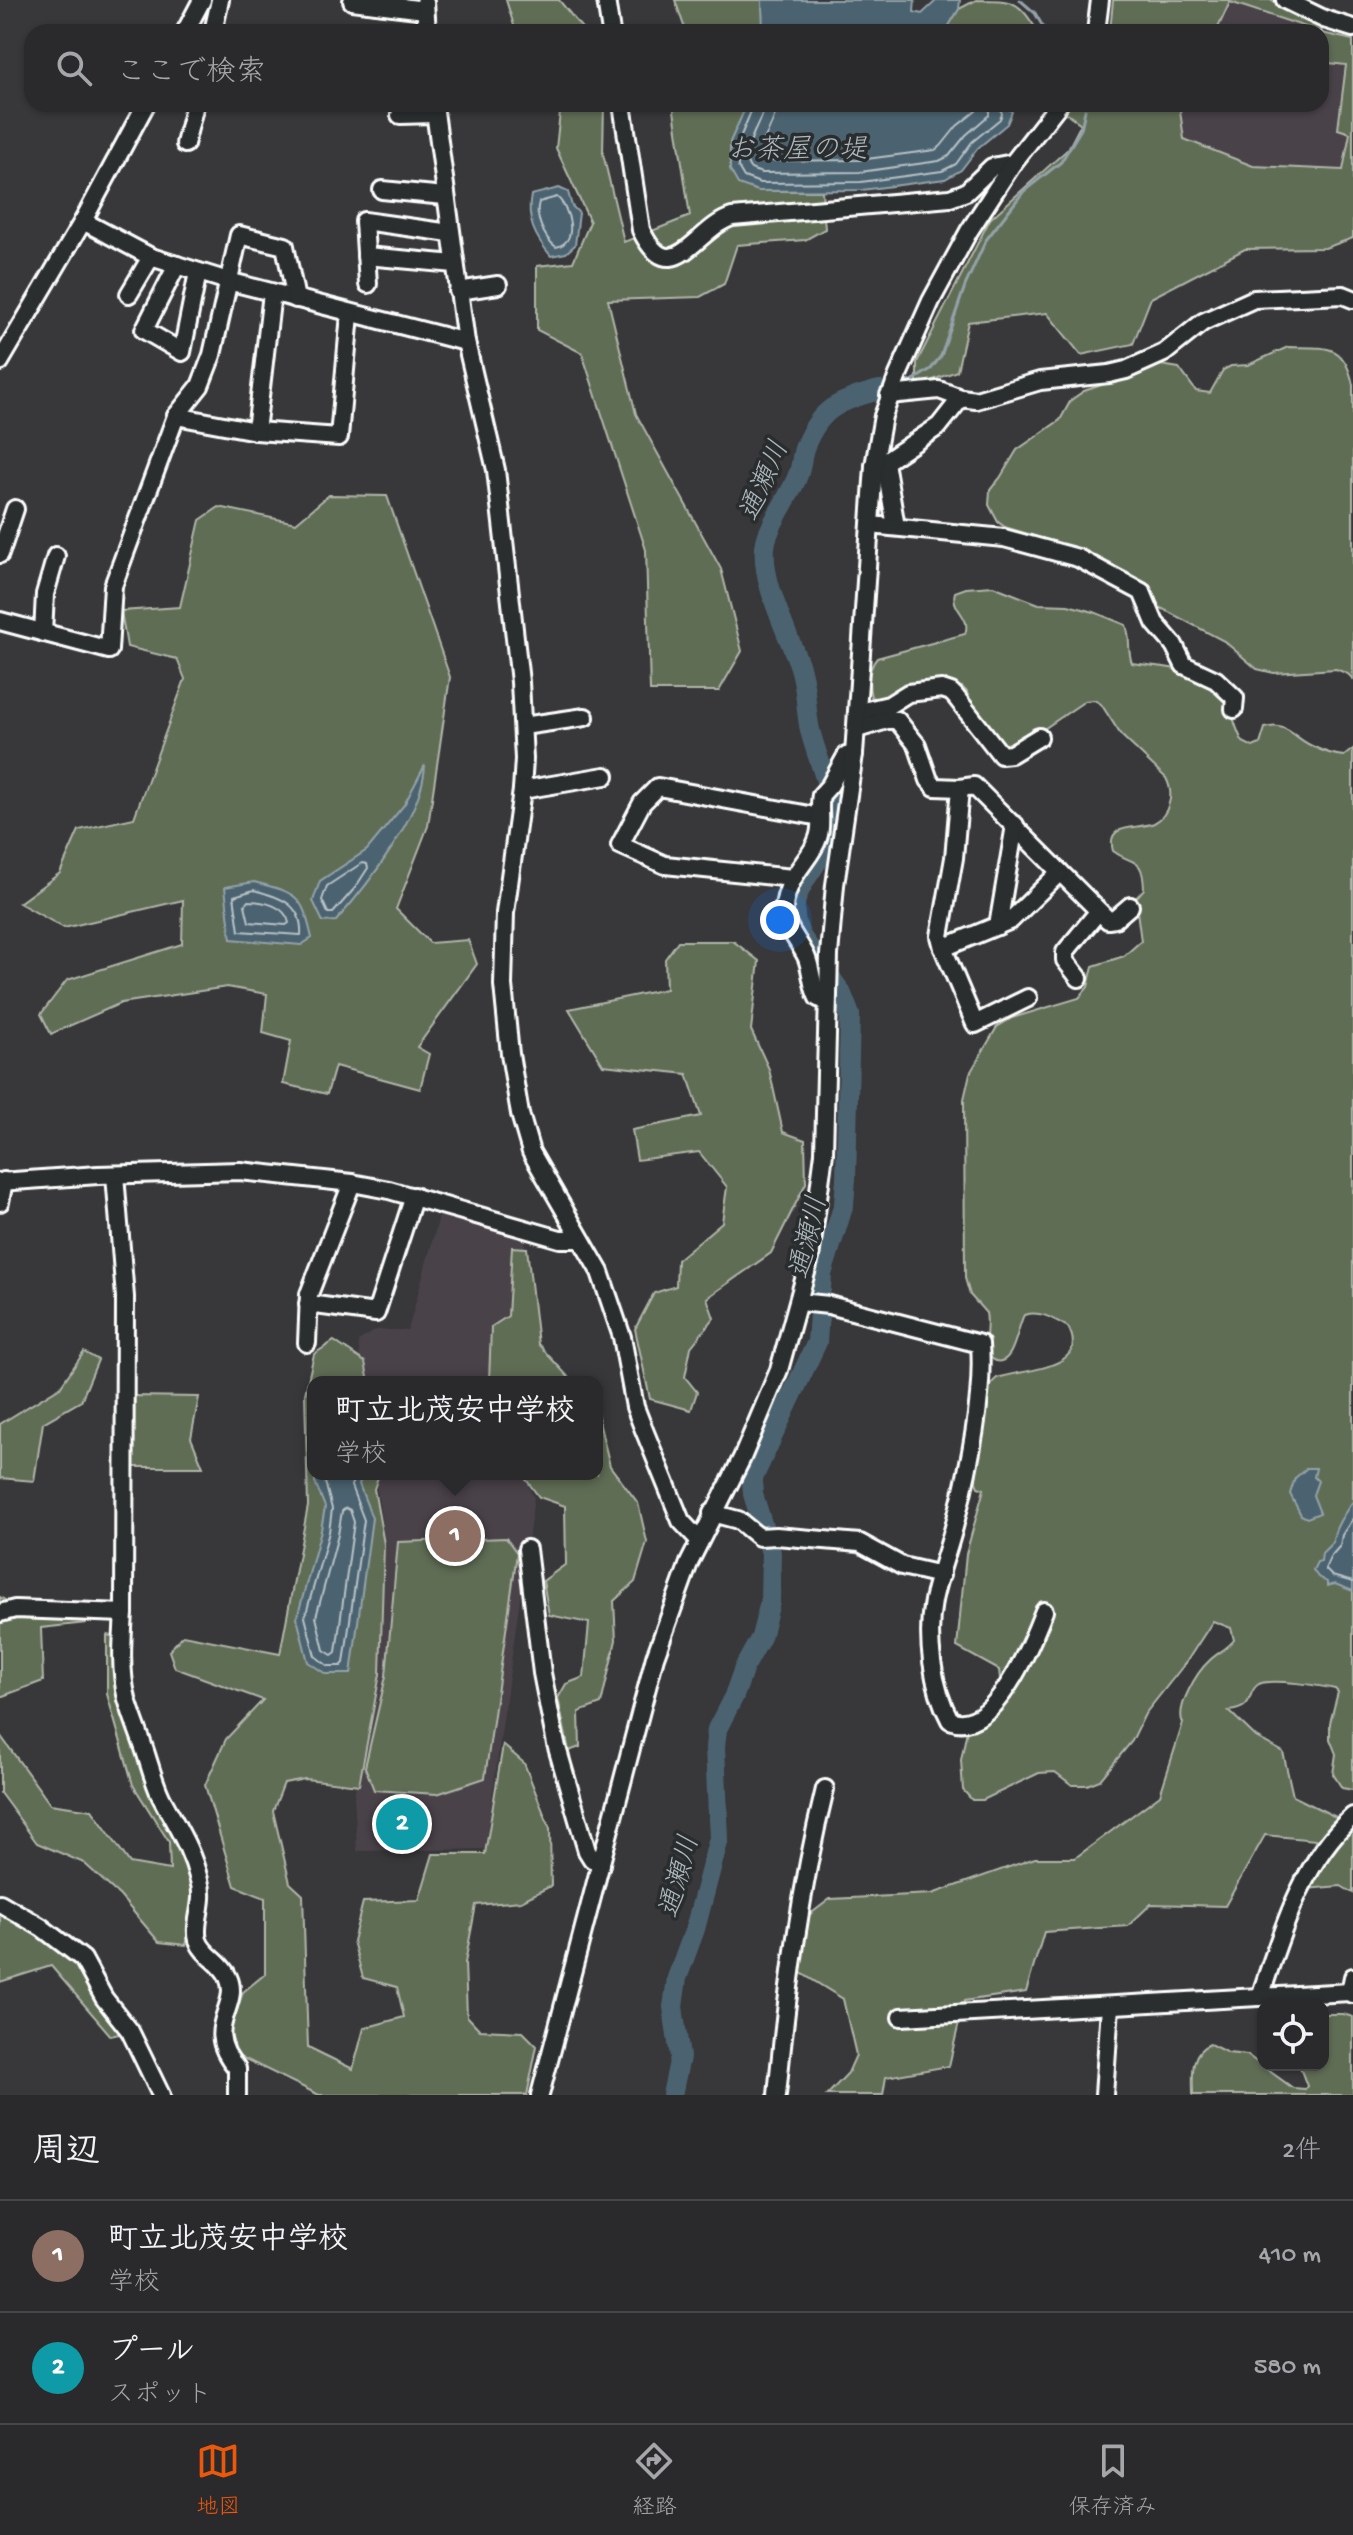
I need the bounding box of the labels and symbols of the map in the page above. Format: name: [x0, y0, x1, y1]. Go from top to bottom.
water label: お茶屋の堤: [727, 134, 868, 168]
water label: 通瀬川: [735, 437, 798, 527]
your location: [760, 900, 800, 940]
water label: 通瀬川: [785, 1193, 836, 1283]
pin: 1: [429, 1506, 481, 1566]
pin: 2: [376, 1794, 428, 1854]
water label: 通瀬川: [655, 1832, 708, 1922]

